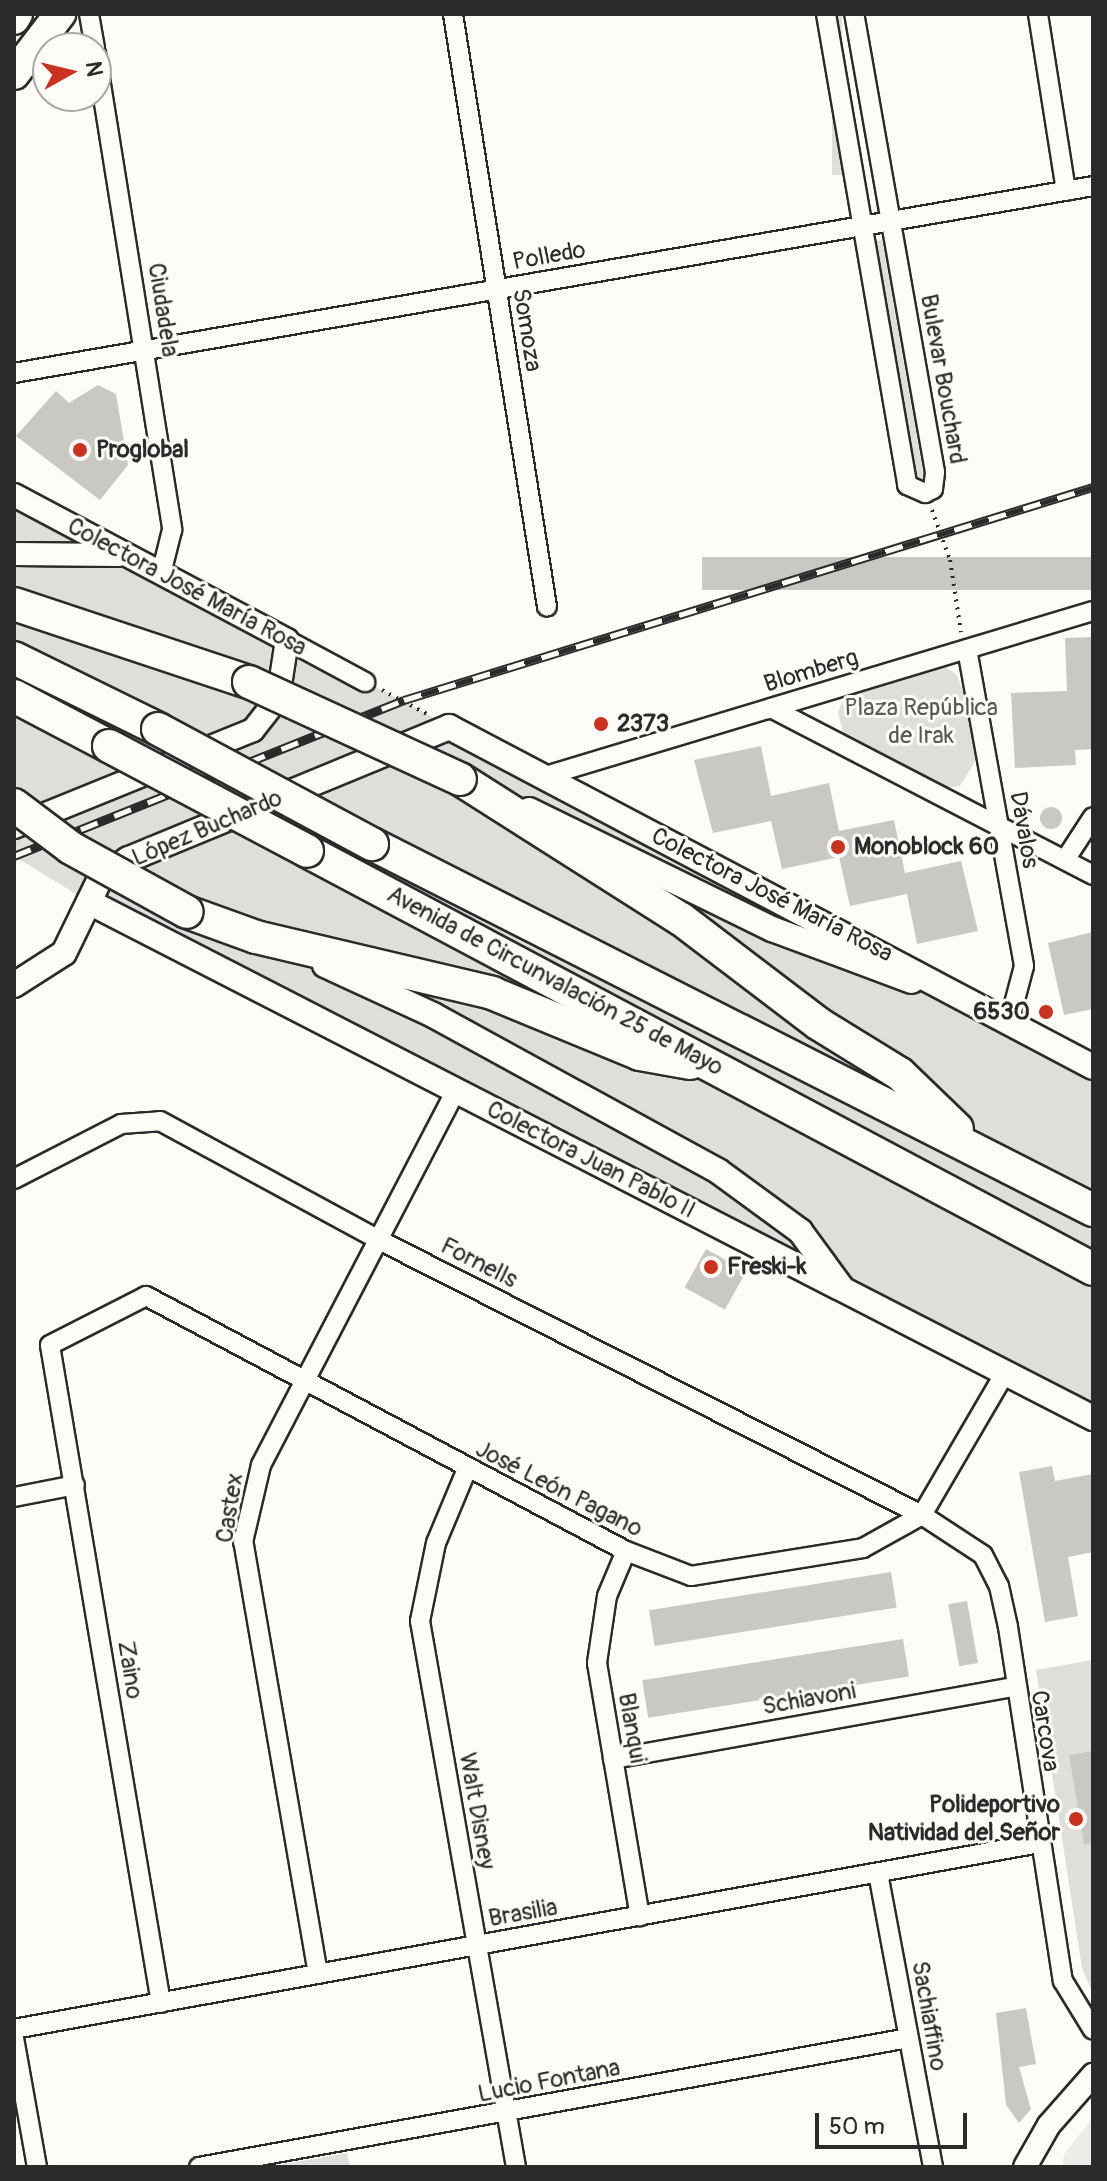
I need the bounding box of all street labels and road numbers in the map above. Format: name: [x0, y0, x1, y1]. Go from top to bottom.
street label: Polledo: [510, 235, 588, 277]
street label: Ciudadela: [141, 261, 185, 359]
street label: Somoza: [506, 286, 548, 374]
street label: Bulevar Bouchard: [914, 292, 972, 466]
street label: Colectora José María Rosa: [62, 512, 312, 662]
street label: Blomberg: [760, 643, 862, 699]
street label: López Buchardo: [128, 783, 286, 873]
street label: Dávalos: [1003, 789, 1045, 871]
street label: Colectora José María Rosa: [647, 822, 897, 968]
street label: Avenida de Circunvalación 25 de Mayo: [382, 880, 728, 1082]
street label: Colectora Juan Pablo II: [482, 1095, 700, 1225]
street label: Fornells: [436, 1231, 522, 1295]
street label: José León Pagano: [471, 1435, 647, 1543]
street label: Castex: [210, 1471, 250, 1545]
street label: Zaino: [111, 1639, 149, 1701]
street label: Schiavoni: [760, 1677, 858, 1721]
street label: Carcova: [1024, 1688, 1066, 1774]
street label: Blanqui: [612, 1691, 652, 1765]
street label: Walt Disney: [453, 1750, 501, 1872]
street label: Brasilia: [486, 1893, 560, 1933]
street label: Sachiaffino: [905, 1959, 953, 2073]
street label: Lucio Fontana: [475, 2053, 623, 2109]

